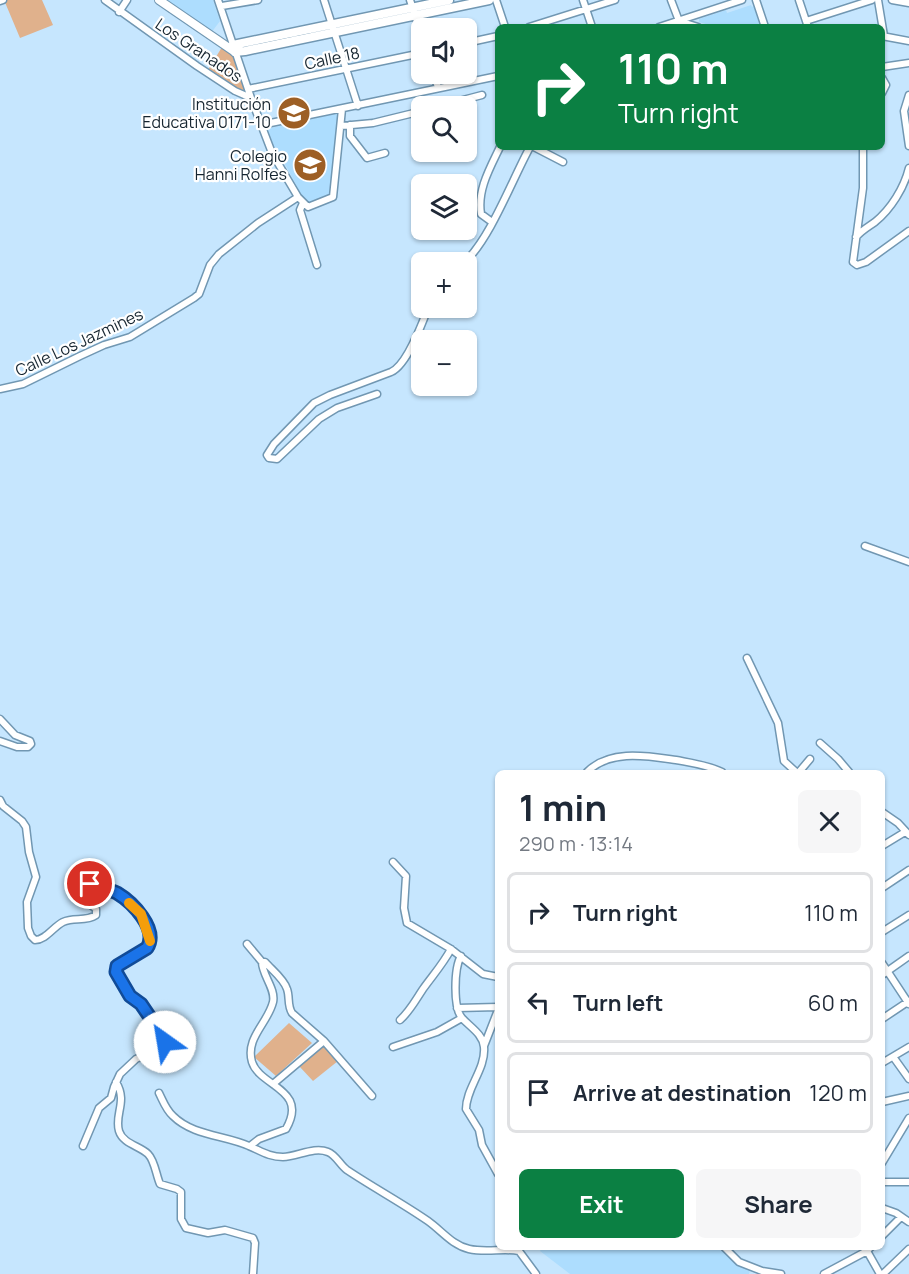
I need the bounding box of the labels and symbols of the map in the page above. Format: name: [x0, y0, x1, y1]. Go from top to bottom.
street label: Los Granados: [151, 13, 247, 87]
street label: Calle 18: [302, 41, 362, 75]
place label: Institución Educativa 0171-10: [142, 93, 271, 133]
school or university icon: Institución Educativa 0171-10: [276, 95, 312, 131]
place label: Colegio Hanni Rolfes: [195, 145, 287, 185]
school or university icon: Colegio Hanni Rolfes: [292, 147, 328, 183]
street label: Calle Los Jazmines: [11, 303, 147, 381]
pin: [64, 858, 115, 909]
position arrow: [133, 1010, 197, 1074]

